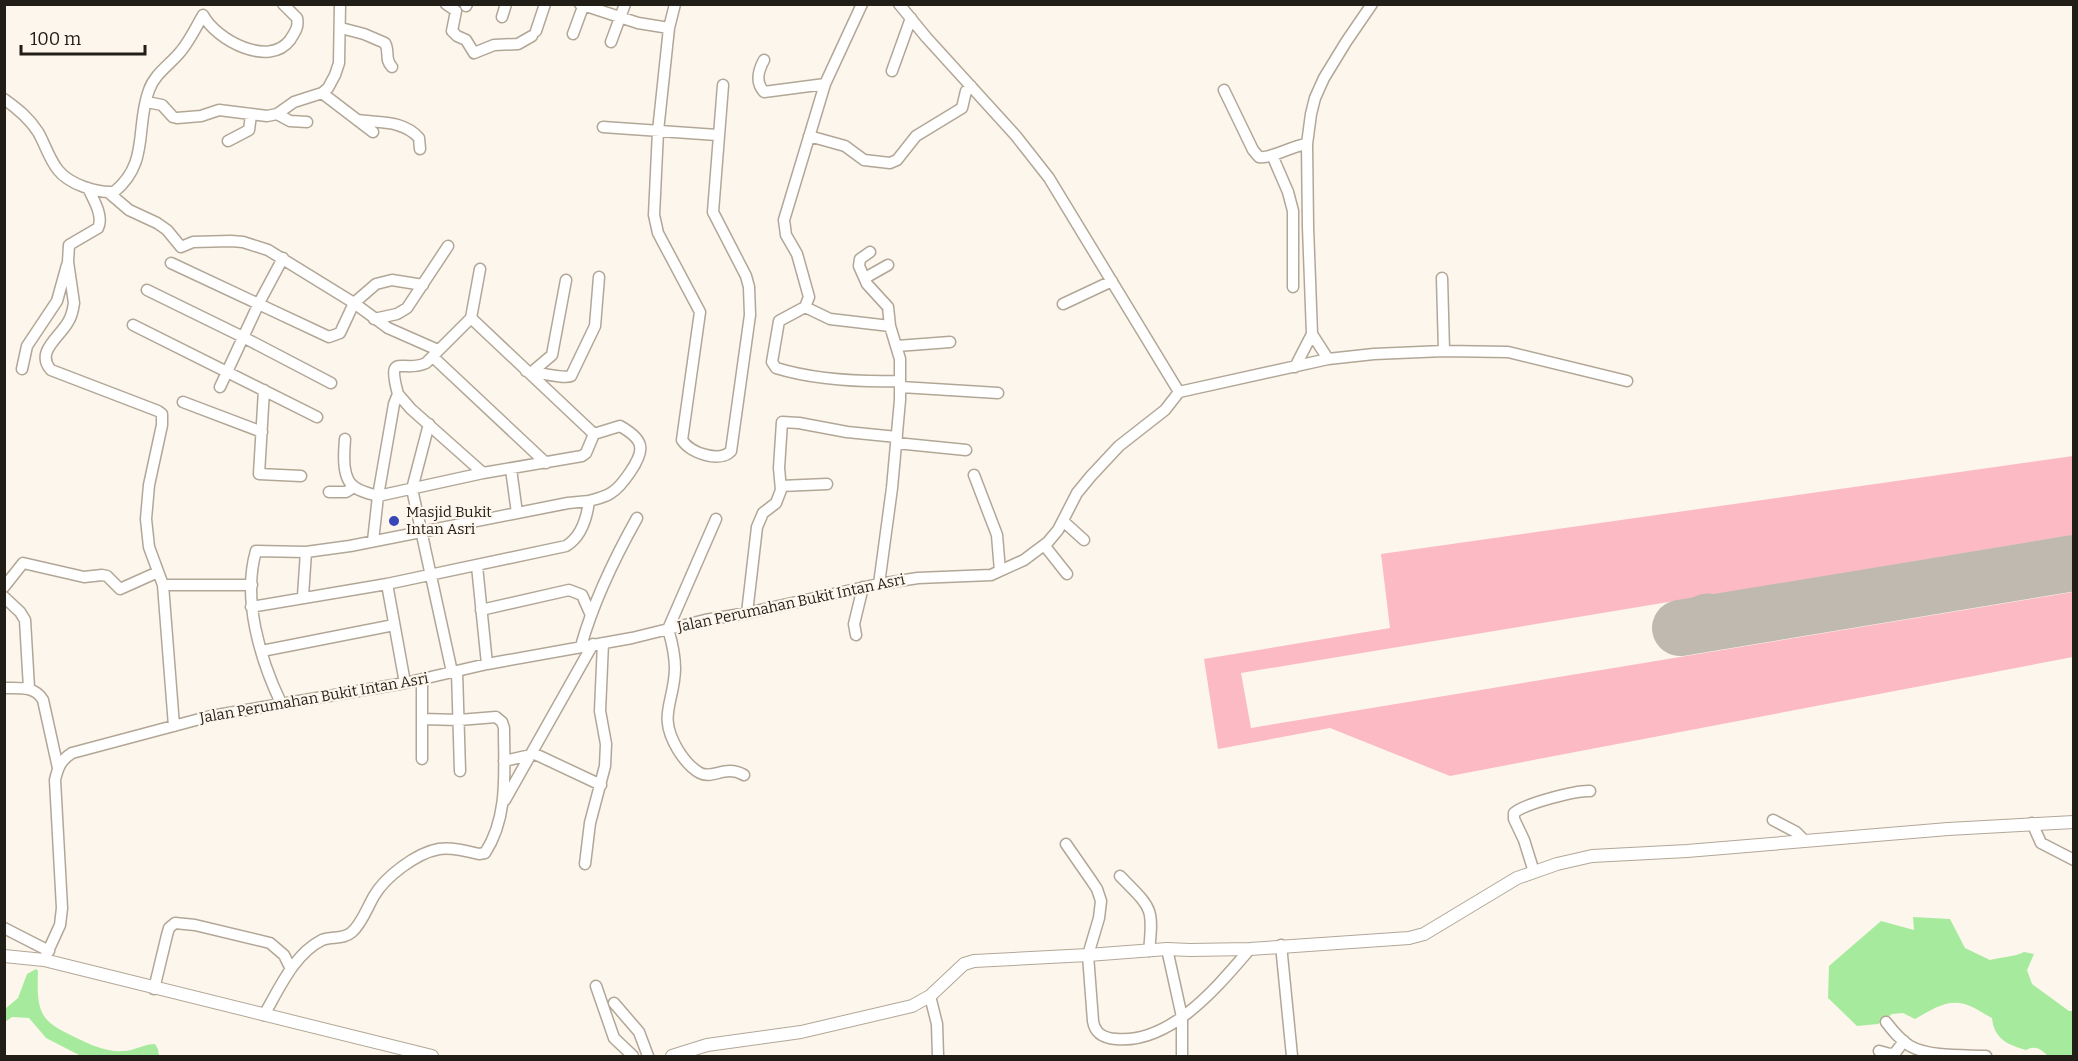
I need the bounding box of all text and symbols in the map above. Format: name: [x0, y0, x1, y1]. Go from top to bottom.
scale bar: [21, 18, 146, 56]
text: 100 m: [30, 28, 81, 50]
place label: Masjid Bukit Intan Asri: [406, 503, 492, 538]
marker: Masjid Bukit Intan Asri: [387, 514, 401, 528]
street label: Jalan Perumahan Bukit Intan Asri: [675, 570, 907, 636]
street label: Jalan Perumahan Bukit Intan Asri: [197, 669, 430, 727]

